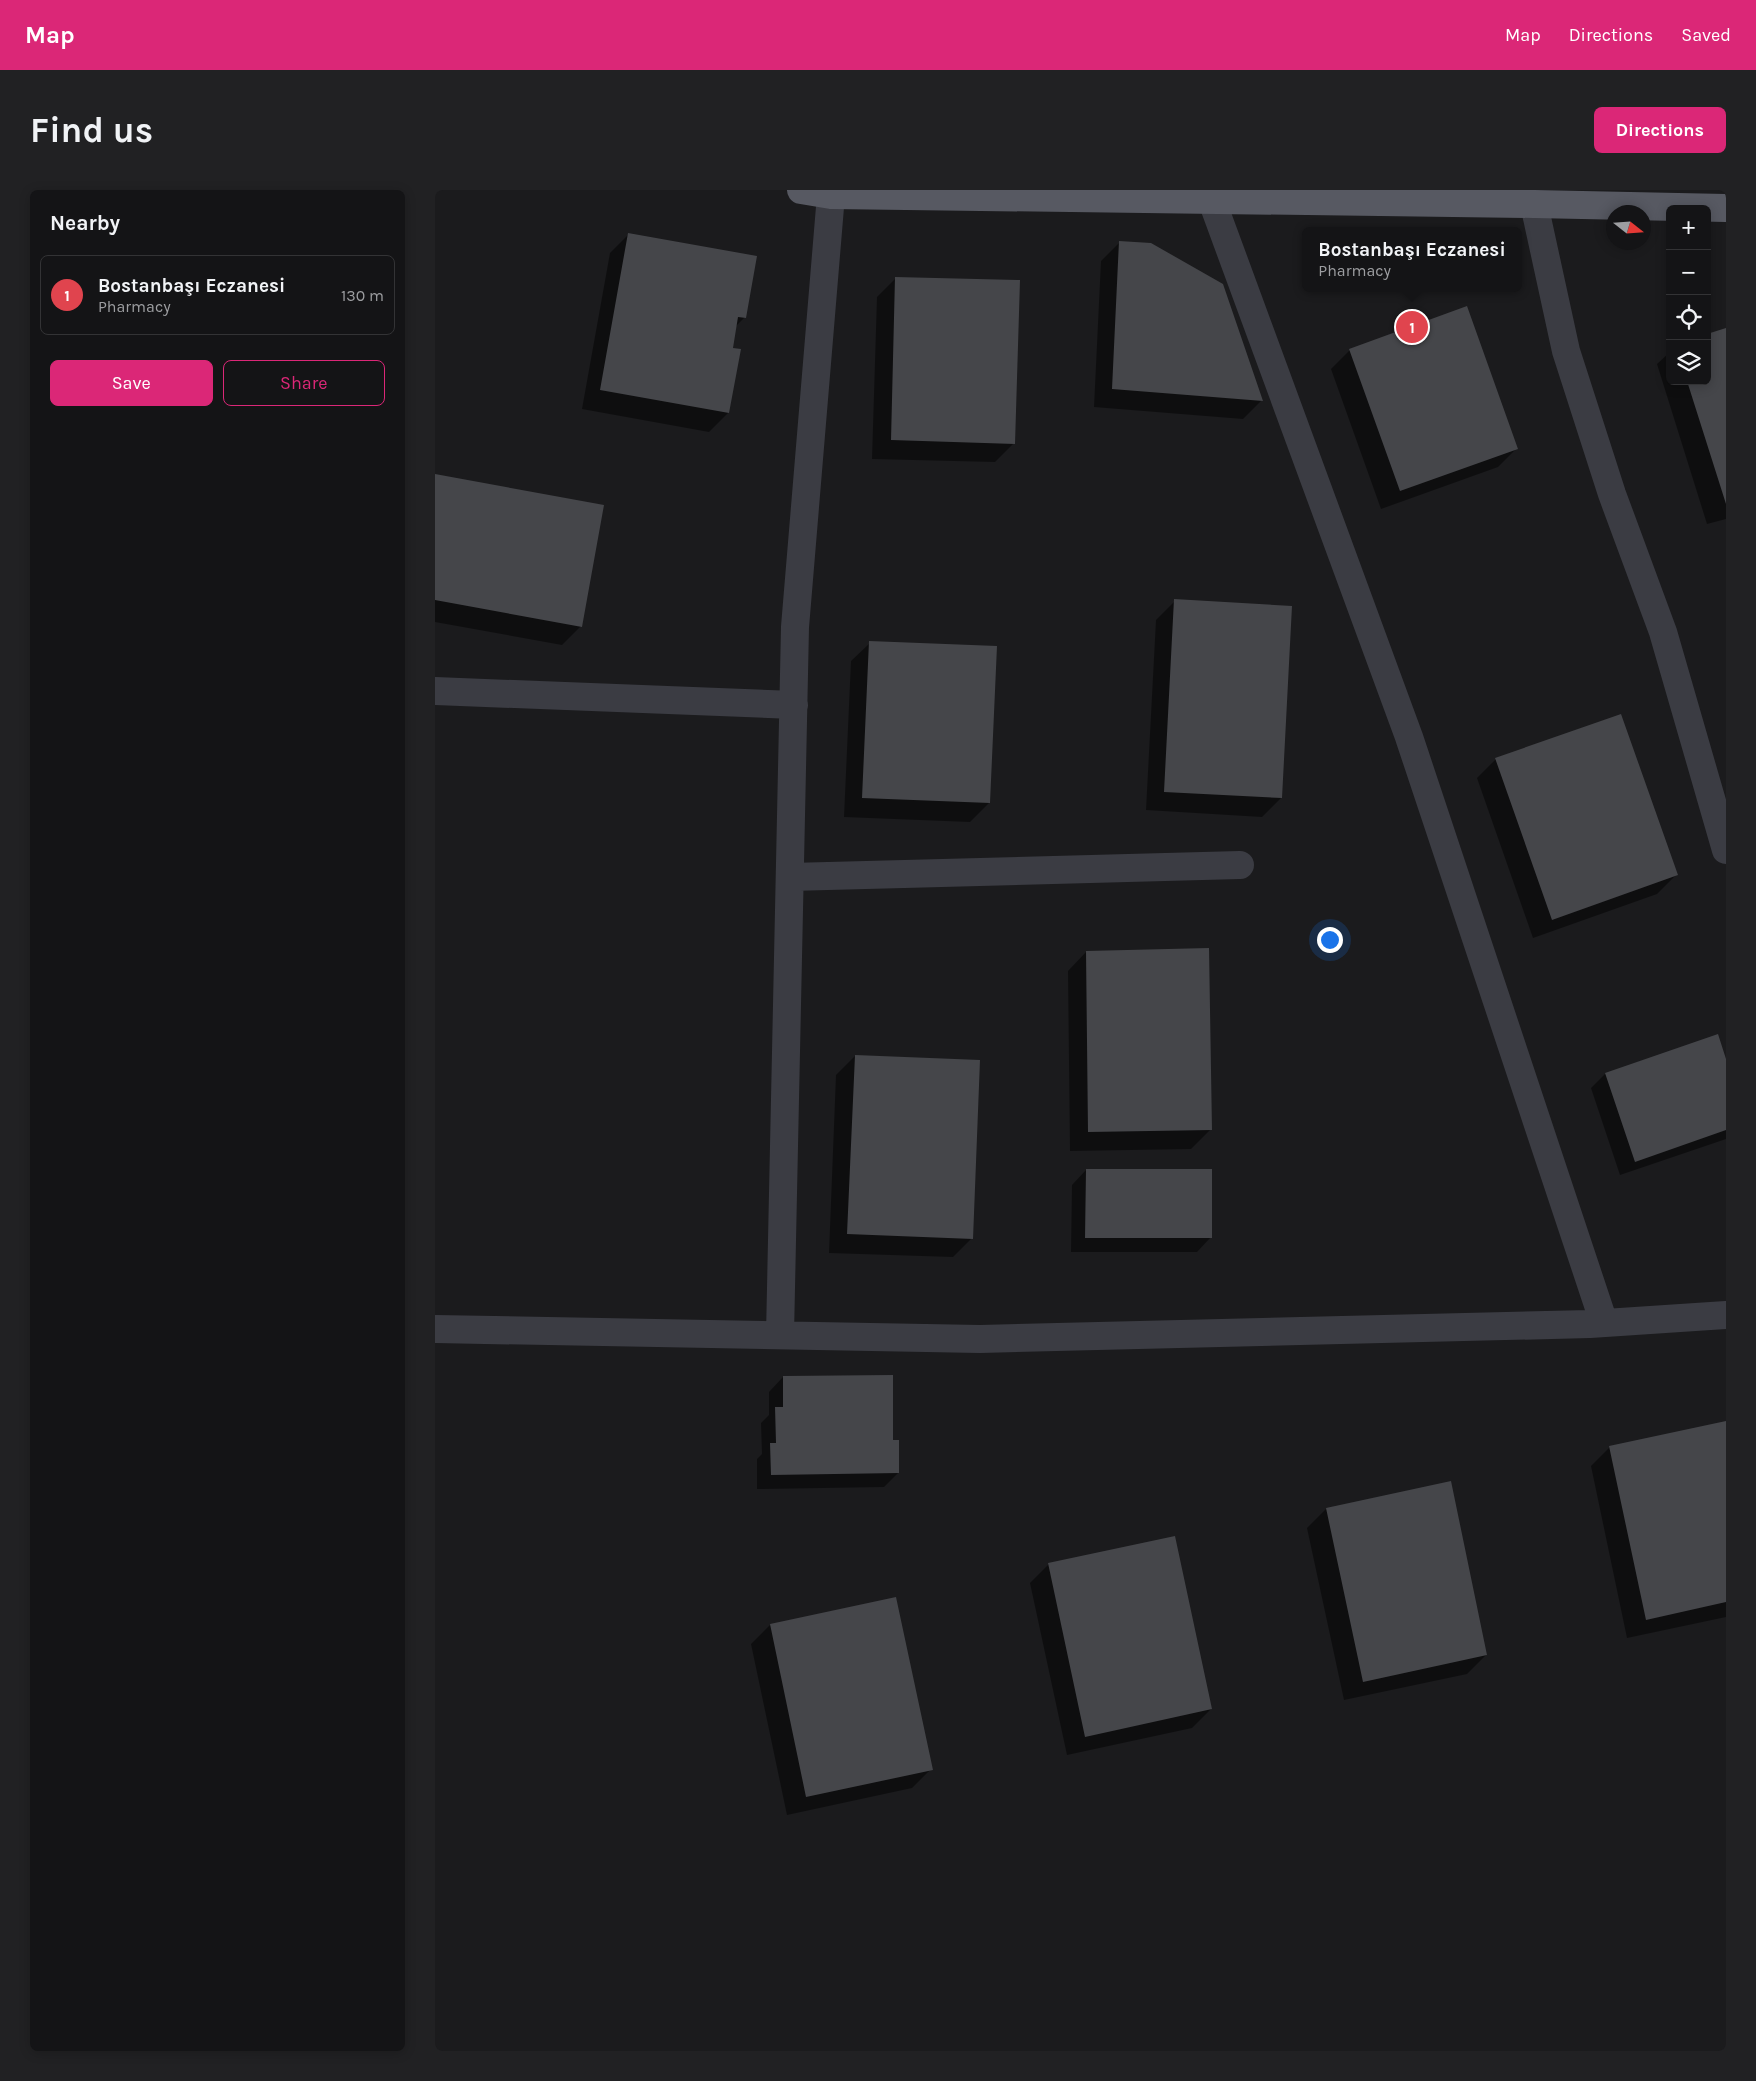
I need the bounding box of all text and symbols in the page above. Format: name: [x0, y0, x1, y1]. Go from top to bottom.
text: Map: [25, 21, 75, 49]
text: Map: [1505, 24, 1541, 46]
text: Directions: [1569, 24, 1653, 46]
text: Saved: [1681, 24, 1731, 46]
button: Directions: [1594, 107, 1726, 153]
text: Find us: [30, 110, 153, 151]
north arrow: [1606, 205, 1651, 250]
map controls: [1666, 205, 1711, 385]
button: +: [1666, 205, 1711, 250]
text: Nearby: [50, 211, 120, 235]
popup: [1302, 227, 1522, 292]
text: Bostanbaşı Eczanesi: [1318, 239, 1506, 261]
button: −: [1666, 250, 1711, 295]
text: Pharmacy: [1318, 261, 1391, 280]
text: Bostanbaşı Eczanesi: [98, 275, 285, 297]
text: 1: [64, 286, 70, 305]
text: 130 m: [341, 286, 384, 305]
button: locate: [1666, 295, 1711, 340]
text: Pharmacy: [98, 297, 171, 316]
pin: 1: [1396, 308, 1428, 346]
button: layers: [1666, 340, 1711, 385]
button: Save: [50, 360, 213, 406]
button: Share: [223, 360, 385, 406]
your location: [1317, 927, 1343, 953]

